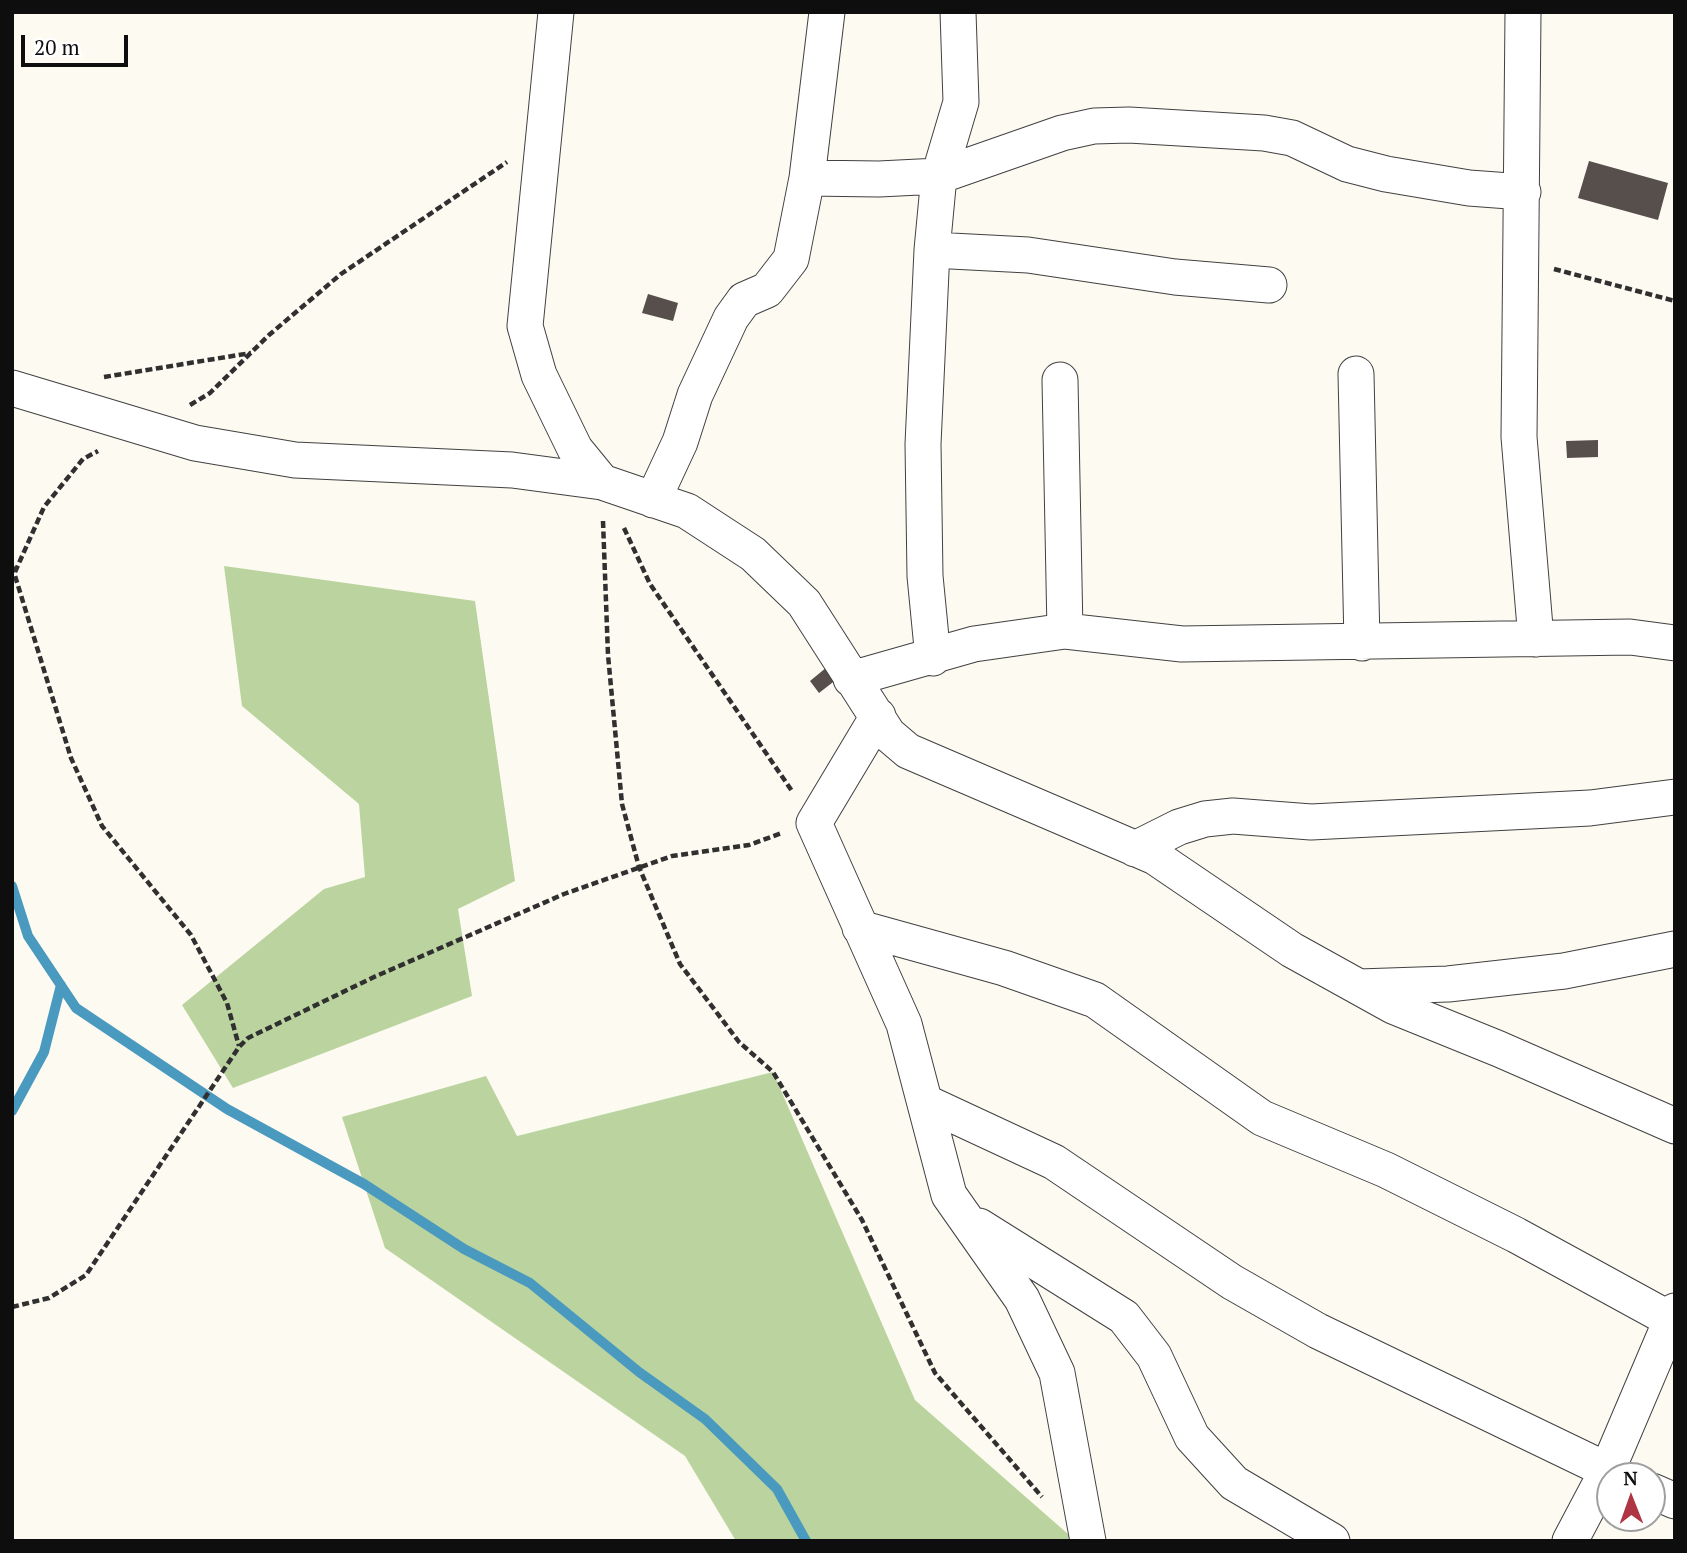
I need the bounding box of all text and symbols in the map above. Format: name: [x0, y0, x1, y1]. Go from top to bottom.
scale bar: [24, 21, 131, 65]
text: 20 m: [34, 33, 80, 61]
north arrow: [1596, 1462, 1666, 1532]
text: N: [1623, 1465, 1638, 1490]

